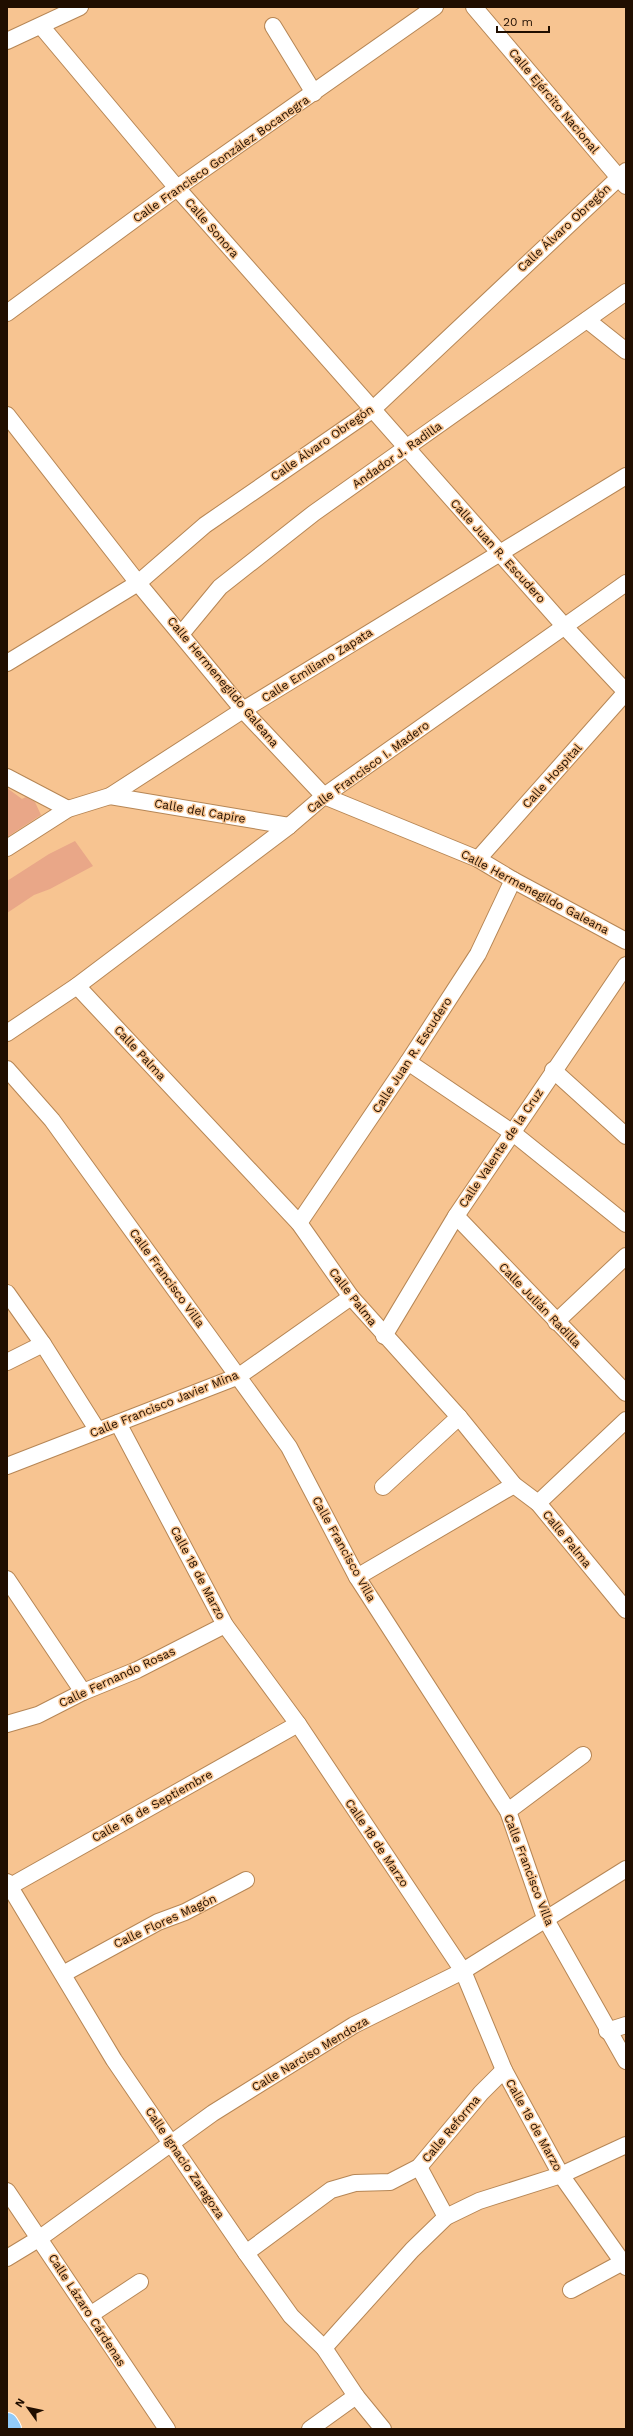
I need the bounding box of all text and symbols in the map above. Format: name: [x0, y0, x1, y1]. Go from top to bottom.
scale bar: [497, 8, 549, 34]
text: 20 m: [503, 15, 533, 29]
street label: Calle Ejército Nacional: [506, 46, 602, 157]
street label: Calle Francisco González Bocanegra: [130, 92, 312, 225]
street label: Calle Álvaro Obregón: [515, 181, 613, 275]
street label: Calle Sonora: [182, 195, 242, 261]
street label: Calle Álvaro Obregón: [268, 402, 376, 484]
street label: Andador J. Radilla: [349, 419, 445, 491]
street label: Calle Juan R. Escudero: [448, 496, 548, 606]
street label: Calle Hermenegildo Galeana: [164, 614, 282, 750]
street label: Calle Emiliano Zapata: [259, 625, 375, 705]
street label: Calle Francisco I. Madero: [304, 718, 432, 816]
street label: Calle Hospital: [519, 741, 585, 811]
street label: Calle del Capire: [153, 796, 247, 826]
street label: Calle Hermenegildo Galeana: [459, 847, 612, 937]
street label: Calle Juan R. Escudero: [369, 994, 455, 1116]
street label: Calle Palma: [111, 1023, 169, 1083]
street label: Calle Valente de la Cruz: [456, 1086, 546, 1210]
street label: Calle Francisco Villa: [127, 1226, 207, 1330]
street label: Calle Julián Radilla: [496, 1260, 584, 1350]
street label: Calle Palma: [326, 1265, 380, 1329]
street label: Calle Francisco Javier Mina: [88, 1368, 241, 1440]
street label: Calle Francisco Villa: [309, 1494, 379, 1604]
street label: Calle Palma: [540, 1508, 594, 1571]
street label: Calle 18 de Marzo: [168, 1524, 228, 1622]
street label: Calle Fernando Rosas: [57, 1644, 177, 1710]
street label: Calle 16 de Septiembre: [89, 1767, 215, 1845]
street label: Calle 18 de Marzo: [342, 1796, 412, 1890]
street label: Calle Francisco Villa: [501, 1812, 557, 1928]
street label: Calle Flores Magón: [111, 1891, 219, 1951]
street label: Calle Narciso Mendoza: [249, 2014, 371, 2094]
street label: Calle 18 de Marzo: [503, 2076, 565, 2174]
street label: Calle Reforma: [419, 2093, 483, 2165]
street label: Calle Ignacio Zaragoza: [143, 2105, 228, 2221]
street label: Calle Lázaro Cárdenas: [45, 2251, 129, 2369]
north arrow: [8, 2388, 48, 2428]
text: N: [12, 2396, 28, 2410]

